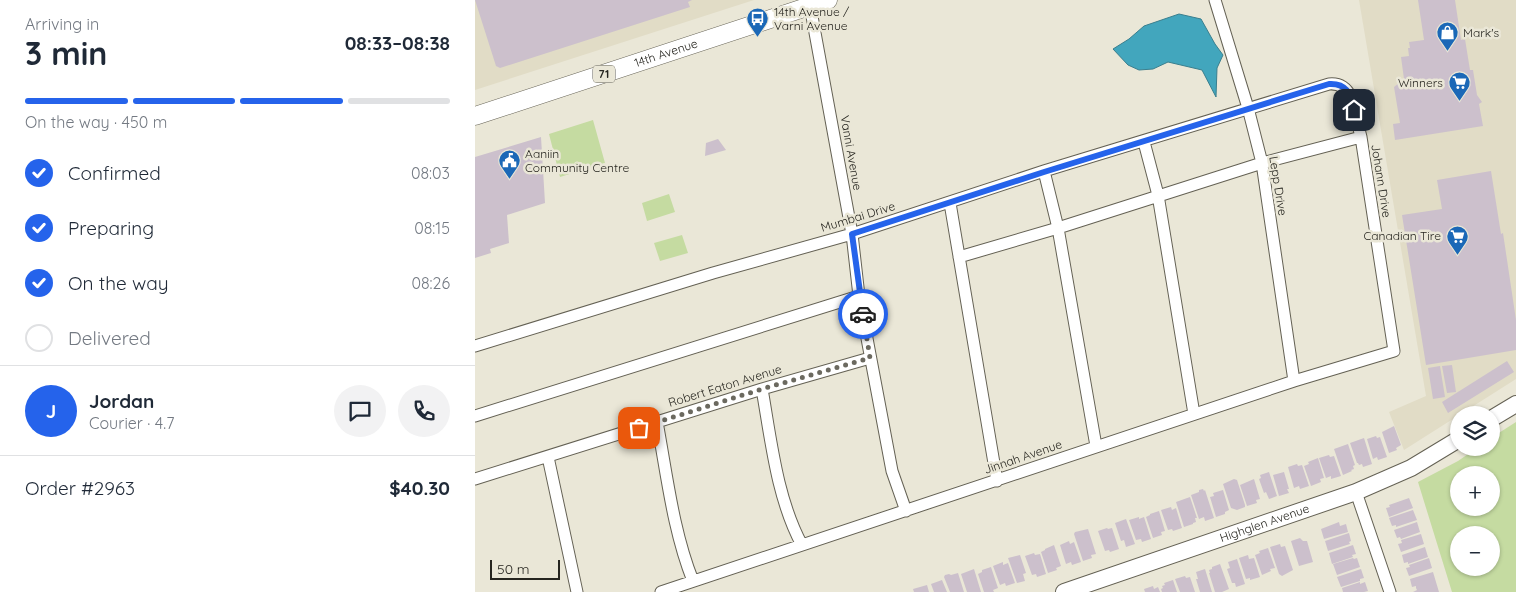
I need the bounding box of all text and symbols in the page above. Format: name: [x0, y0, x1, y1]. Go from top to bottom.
place label: 14th Avenue / Varni Avenue: [774, 4, 850, 33]
bus stop icon: 14th Avenue / Varni Avenue: [746, 7, 770, 38]
text: Arriving in: [25, 14, 99, 34]
shop icon: Mark's: [1435, 21, 1459, 52]
place label: Mark's: [1463, 25, 1500, 40]
text: 08:33–08:38: [345, 31, 450, 55]
text: 3 min: [25, 33, 107, 73]
street label: 14th Avenue: [632, 35, 700, 70]
road number: 71: [593, 66, 615, 82]
supermarket icon: Winners: [1447, 71, 1471, 102]
place label: Winners: [1398, 75, 1443, 90]
pin: [1333, 89, 1375, 131]
icon: home: [1340, 96, 1368, 124]
text: On the way · 450 m: [25, 112, 167, 132]
street label: Vanni Avenue: [838, 114, 866, 192]
street label: Johann Drive: [1368, 143, 1395, 219]
place label: Aaniin Community Centre: [525, 146, 629, 175]
public building icon: Aaniin Community Centre: [497, 149, 521, 180]
street label: Lepp Drive: [1266, 155, 1291, 217]
icon: check: [25, 159, 53, 187]
text: Confirmed: [68, 161, 161, 185]
text: 08:03: [411, 163, 450, 183]
street label: Mumbai Drive: [819, 198, 897, 235]
icon: check: [25, 214, 53, 242]
text: Preparing: [68, 216, 154, 240]
text: 08:15: [414, 218, 450, 238]
supermarket icon: Canadian Tire: [1445, 224, 1469, 255]
place label: Canadian Tire: [1363, 228, 1441, 243]
icon: check: [25, 269, 53, 297]
text: On the way: [68, 271, 169, 295]
text: 08:26: [411, 273, 450, 293]
courier: [838, 289, 888, 339]
icon: car: [849, 300, 877, 328]
text: Delivered: [68, 326, 151, 350]
street label: Robert Eaton Avenue: [666, 361, 784, 410]
button: chat: [334, 385, 386, 437]
button: phone: [398, 385, 450, 437]
text: Jordan: [89, 389, 154, 413]
text: J: [46, 399, 56, 423]
map controls: [1450, 406, 1500, 576]
button: layers: [1450, 406, 1500, 456]
pin: [618, 407, 660, 449]
text: Courier · 4.7: [89, 413, 174, 433]
icon: bag: [625, 414, 653, 442]
street label: Jinnah Avenue: [982, 436, 1064, 477]
button: +: [1450, 466, 1500, 516]
text: Order #2963: [25, 476, 135, 500]
text: $40.30: [389, 476, 450, 500]
street label: Highglen Avenue: [1218, 500, 1311, 545]
button: −: [1450, 526, 1500, 576]
scale bar: [490, 557, 560, 580]
text: 50 m: [497, 560, 530, 578]

